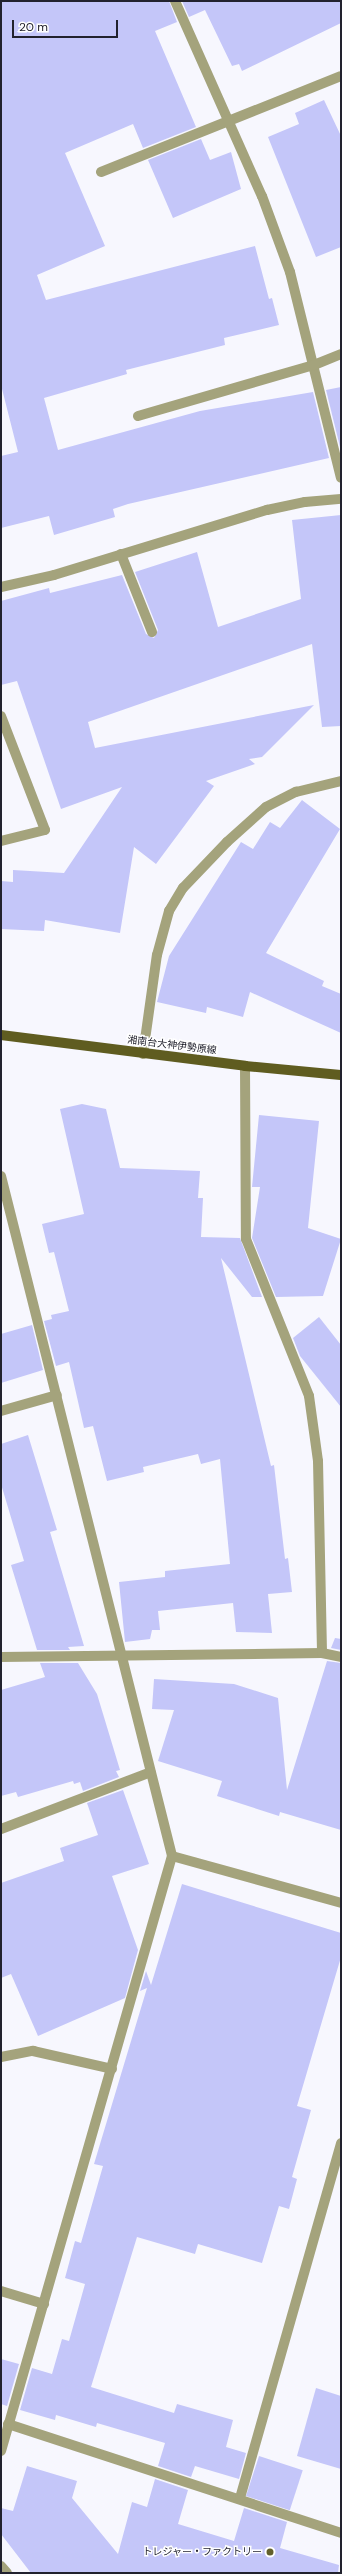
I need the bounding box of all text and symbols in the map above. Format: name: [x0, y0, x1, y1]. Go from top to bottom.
scale bar: [14, 12, 120, 38]
text: 20 m: [19, 19, 48, 35]
street label: 湘南台大神伊勢原線: [127, 1034, 217, 1056]
place label: トレジャー・ファクトリー: [142, 2546, 262, 2558]
marker: トレジャー・ファクトリー: [265, 2547, 275, 2557]

